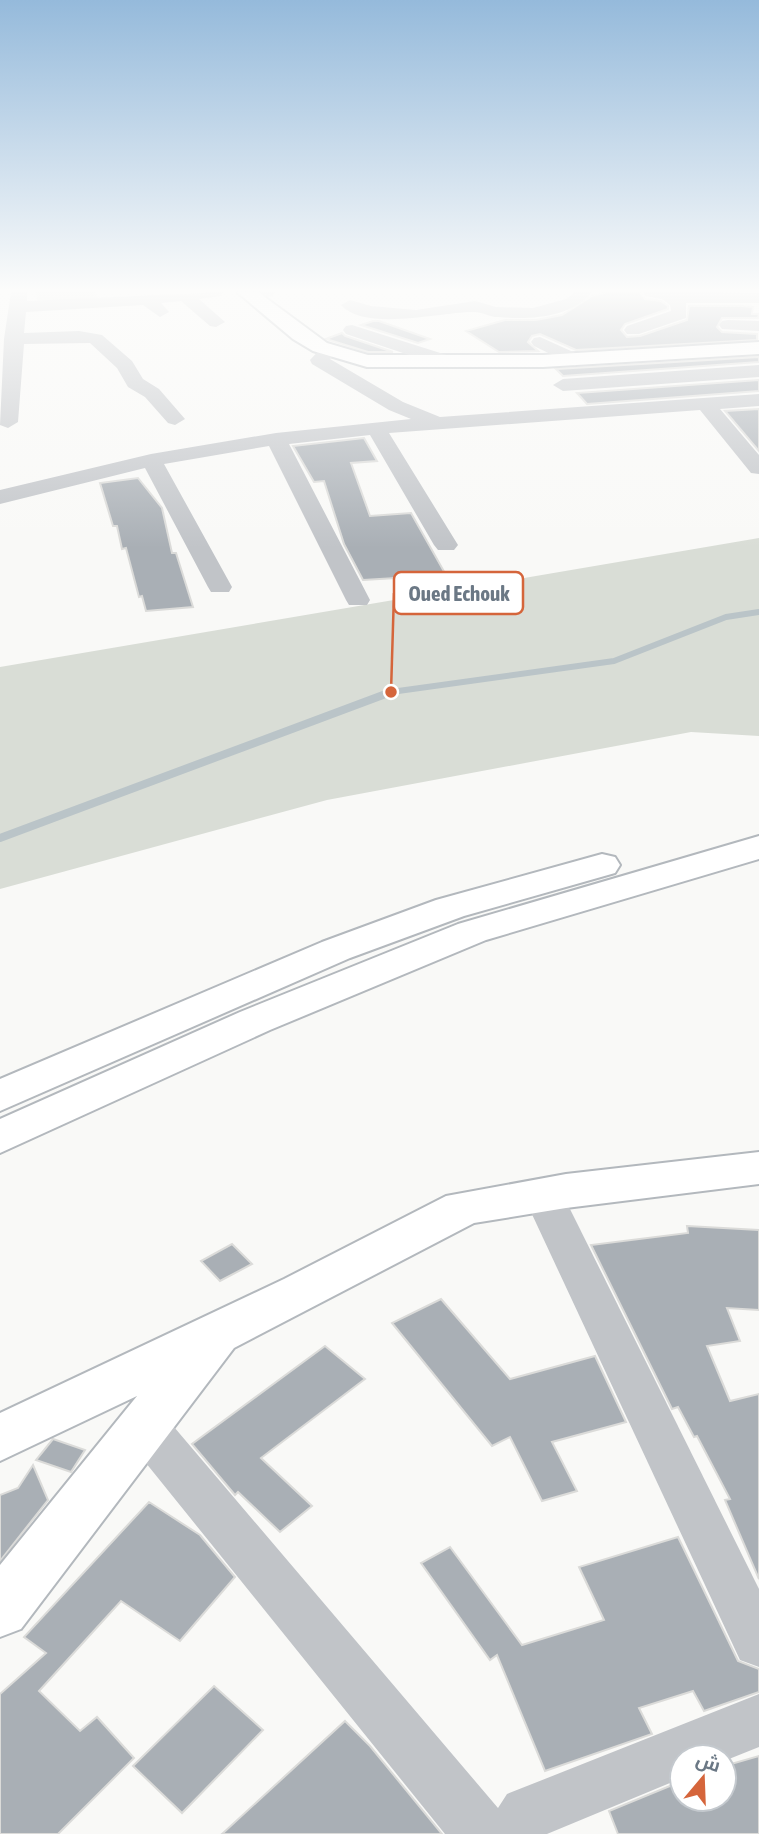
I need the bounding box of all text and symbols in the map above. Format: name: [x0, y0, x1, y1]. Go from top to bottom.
callout: Oued Echouk: [394, 572, 523, 614]
text: Oued Echouk: [409, 581, 510, 605]
north arrow: [668, 1743, 738, 1813]
text: ش: [693, 1748, 724, 1777]

